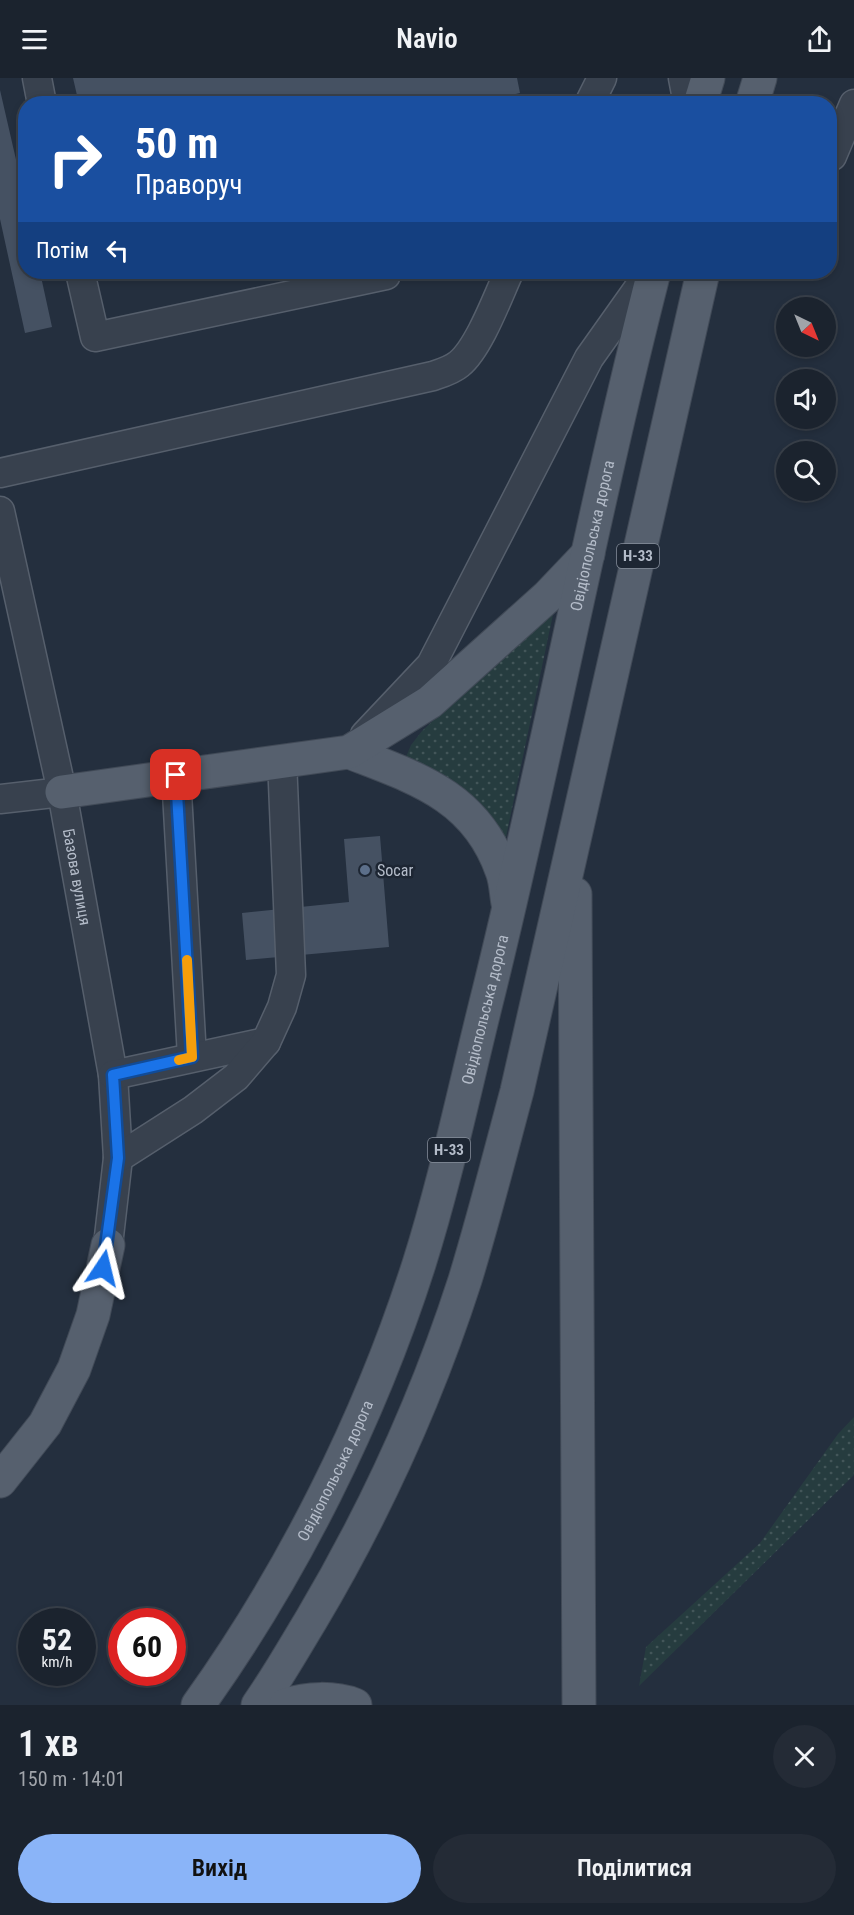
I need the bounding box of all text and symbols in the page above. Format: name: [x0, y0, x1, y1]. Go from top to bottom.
icon: menu: [18, 23, 51, 56]
text: Navio: [396, 23, 458, 55]
icon: share: [803, 23, 836, 56]
text: 50 m: [135, 119, 218, 168]
icon: right: [36, 120, 114, 198]
text: Праворуч: [135, 169, 243, 201]
icon: left: [101, 234, 134, 267]
text: Потім: [36, 238, 89, 263]
north arrow: [776, 297, 836, 357]
map controls: [776, 297, 836, 501]
button: sound: [776, 369, 836, 429]
button: search: [776, 441, 836, 501]
street label: Овідіопольська дорога: [566, 459, 618, 613]
road number: Н-33: [617, 544, 659, 568]
pin: [150, 749, 201, 800]
icon: arrive: [159, 758, 192, 791]
street label: Базова вулиця: [59, 827, 95, 927]
place label: Socar: [377, 861, 413, 880]
marker: Socar: [358, 863, 372, 877]
street label: Овідіопольська дорога: [458, 933, 512, 1087]
road number: Н-33: [428, 1138, 470, 1162]
position arrow: [71, 1236, 135, 1300]
street label: Овідіопольська дорога: [293, 1398, 377, 1544]
speed limit sign: 60: [108, 1608, 186, 1686]
text: 52: [42, 1622, 72, 1657]
text: km/h: [42, 1653, 72, 1671]
text: 1 хв: [18, 1723, 79, 1765]
button: close: [773, 1725, 836, 1788]
text: 150 m · 14:01: [18, 1767, 125, 1791]
button: Вихід: [18, 1834, 421, 1903]
button: Поділитися: [433, 1834, 836, 1903]

